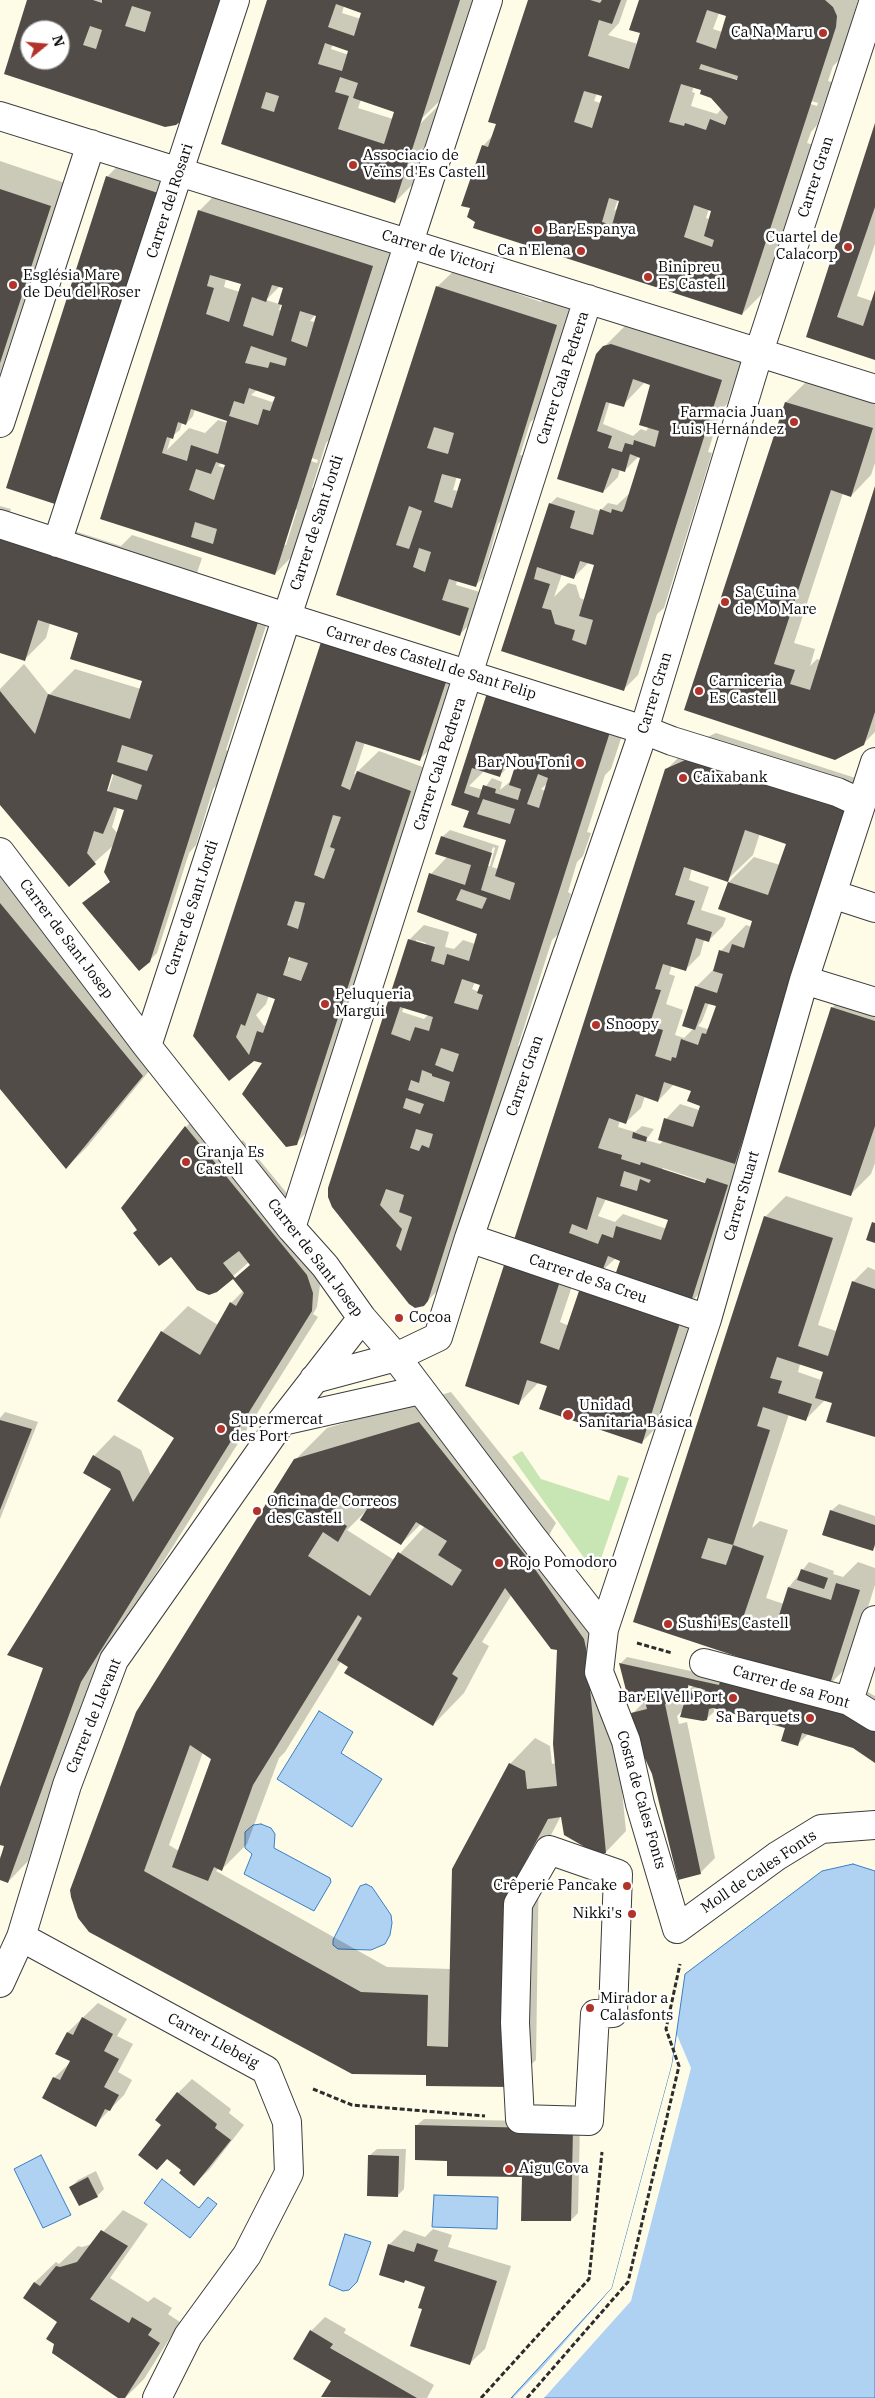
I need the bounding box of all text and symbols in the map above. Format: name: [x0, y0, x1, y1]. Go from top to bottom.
north arrow: [20, 20, 70, 70]
place label: Ca Na Maru: [731, 24, 813, 42]
marker: Ca Na Maru: [817, 27, 829, 39]
text: N: [48, 33, 69, 49]
street label: Carrer Gran: [794, 134, 838, 220]
street label: Carrer del Rosari: [143, 141, 197, 261]
place label: Associacio de Veïns d'Es Castell: [363, 147, 486, 182]
marker: Associacio de Veïns d'Es Castell: [347, 159, 359, 171]
place label: Bar Espanya: [548, 221, 636, 239]
marker: Bar Espanya: [532, 224, 544, 236]
street label: Carrer de Victori: [379, 226, 497, 278]
place label: Cuartel de Calacorp: [766, 229, 838, 264]
marker: Cuartel de Calacorp: [842, 241, 854, 253]
place label: Ca n'Elena: [497, 242, 571, 260]
marker: Ca n'Elena: [575, 245, 587, 257]
place label: Binipreu Es Castell: [658, 259, 726, 294]
place label: Església Mare de Deu del Roser: [23, 267, 140, 302]
marker: Binipreu Es Castell: [642, 271, 654, 283]
marker: Església Mare de Deu del Roser: [7, 279, 19, 291]
street label: Carrer Cala Pedrera: [533, 309, 593, 447]
place label: Farmacia Juan Luis Hernández: [672, 404, 784, 439]
marker: Farmacia Juan Luis Hernández: [788, 416, 800, 428]
street label: Carrer de Sant Jordi: [287, 453, 347, 593]
place label: Sa Cuina de Mo Mare: [735, 584, 817, 619]
marker: Sa Cuina de Mo Mare: [719, 596, 731, 608]
street label: Carrer des Castell de Sant Felip: [324, 622, 538, 704]
street label: Carrer Gran: [634, 650, 676, 736]
place label: Carniceria Es Castell: [709, 673, 783, 708]
marker: Carniceria Es Castell: [693, 685, 705, 697]
street label: Carrer Cala Pedrera: [410, 695, 470, 833]
place label: Bar Nou Toni: [477, 754, 570, 772]
marker: Bar Nou Toni: [574, 757, 586, 769]
place label: Caixabank: [693, 769, 768, 787]
marker: Caixabank: [677, 772, 689, 784]
street label: Carrer de Sant Jordi: [162, 838, 222, 978]
street label: Carrer de Sant Josep: [15, 876, 117, 1002]
place label: Peluqueria Margui: [335, 986, 412, 1021]
marker: Peluqueria Margui: [319, 998, 331, 1010]
place label: Snoopy: [606, 1016, 659, 1034]
marker: Snoopy: [590, 1019, 602, 1031]
street label: Carrer Gran: [503, 1033, 547, 1119]
place label: Granja Es Castell: [196, 1144, 264, 1179]
street label: Carrer Stuart: [721, 1149, 763, 1243]
marker: Granja Es Castell: [180, 1156, 192, 1168]
street label: Carrer de Sant Josep: [263, 1195, 367, 1321]
street label: Carrer de Sa Creu: [527, 1250, 649, 1308]
place label: Cocoa: [409, 1309, 452, 1327]
marker: Cocoa: [393, 1312, 405, 1324]
place label: Unidad Sanitaria Básica: [579, 1397, 693, 1432]
marker: Unidad Sanitaria Básica: [561, 1408, 575, 1422]
place label: Supermercat des Port: [231, 1411, 323, 1446]
marker: Supermercat des Port: [215, 1423, 227, 1435]
place label: Oficina de Correos des Castell: [267, 1493, 397, 1528]
marker: Oficina de Correos des Castell: [251, 1505, 263, 1517]
place label: Rojo Pomodoro: [509, 1554, 617, 1572]
marker: Rojo Pomodoro: [493, 1557, 505, 1569]
place label: Sushi Es Castell: [678, 1615, 789, 1633]
marker: Sushi Es Castell: [662, 1618, 674, 1630]
street label: Carrer de Llevant: [63, 1656, 125, 1776]
street label: Carrer de sa Font: [730, 1662, 852, 1712]
place label: Bar El Vell Port: [618, 1689, 723, 1707]
marker: Bar El Vell Port: [727, 1692, 739, 1704]
place label: Sa Barquets: [716, 1709, 800, 1727]
marker: Sa Barquets: [804, 1712, 816, 1724]
street label: Costa de Cales Fonts: [613, 1729, 669, 1871]
street label: Moll de Cales Fonts: [698, 1827, 820, 1917]
place label: Crêperie Pancake: [493, 1877, 617, 1895]
marker: Crêperie Pancake: [621, 1880, 633, 1892]
place label: Nikki's: [572, 1905, 622, 1923]
marker: Nikki's: [626, 1908, 638, 1920]
place label: Mirador a Calasfonts: [600, 1990, 673, 2025]
marker: Mirador a Calasfonts: [584, 2002, 596, 2014]
street label: Carrer Llebeig: [164, 2009, 262, 2073]
place label: Aigu Cova: [519, 2160, 589, 2178]
marker: Aigu Cova: [503, 2163, 515, 2175]

